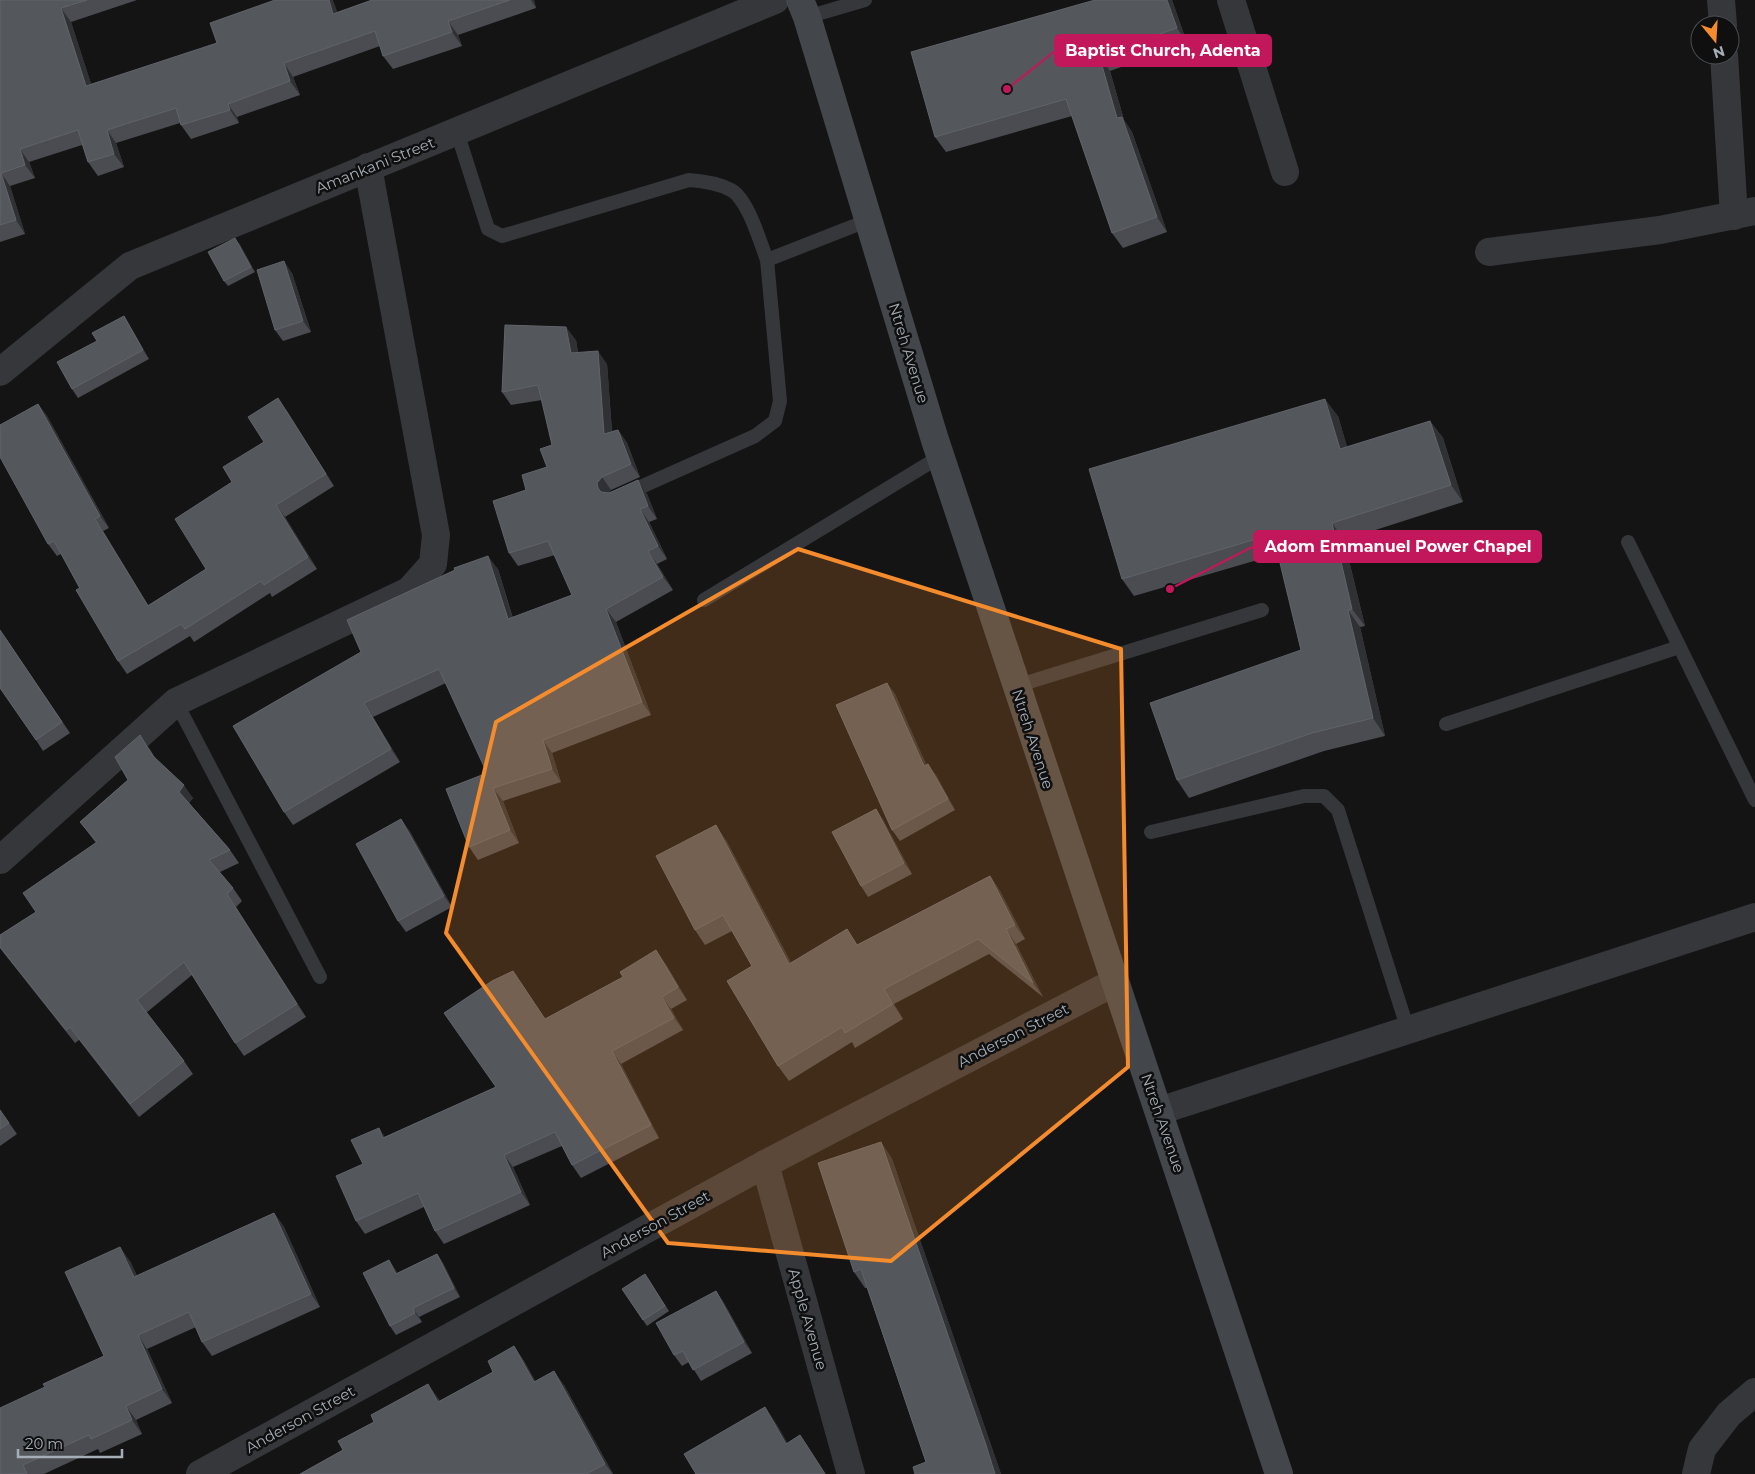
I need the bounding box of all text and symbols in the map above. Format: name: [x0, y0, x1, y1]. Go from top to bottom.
north arrow: [1690, 15, 1740, 65]
callout: Baptist Church, Adenta: [1055, 35, 1271, 66]
text: Baptist Church, Adenta: [1065, 41, 1261, 60]
text: N: [1711, 42, 1727, 63]
street label: Amankani Street: [313, 132, 437, 198]
street label: Ntreh Avenue: [885, 301, 933, 405]
callout: Adom Emmanuel Power Chapel: [1254, 531, 1541, 562]
text: Adom Emmanuel Power Chapel: [1263, 537, 1532, 556]
street label: Ntreh Avenue: [1008, 687, 1058, 791]
street label: Anderson Street: [954, 999, 1072, 1071]
street label: Ntreh Avenue: [1137, 1071, 1189, 1175]
street label: Anderson Street: [597, 1186, 713, 1262]
street label: Apple Avenue: [784, 1266, 832, 1372]
street label: Anderson Street: [242, 1381, 358, 1457]
scale bar: [18, 1426, 121, 1458]
text: 20 m: [25, 1434, 63, 1453]

